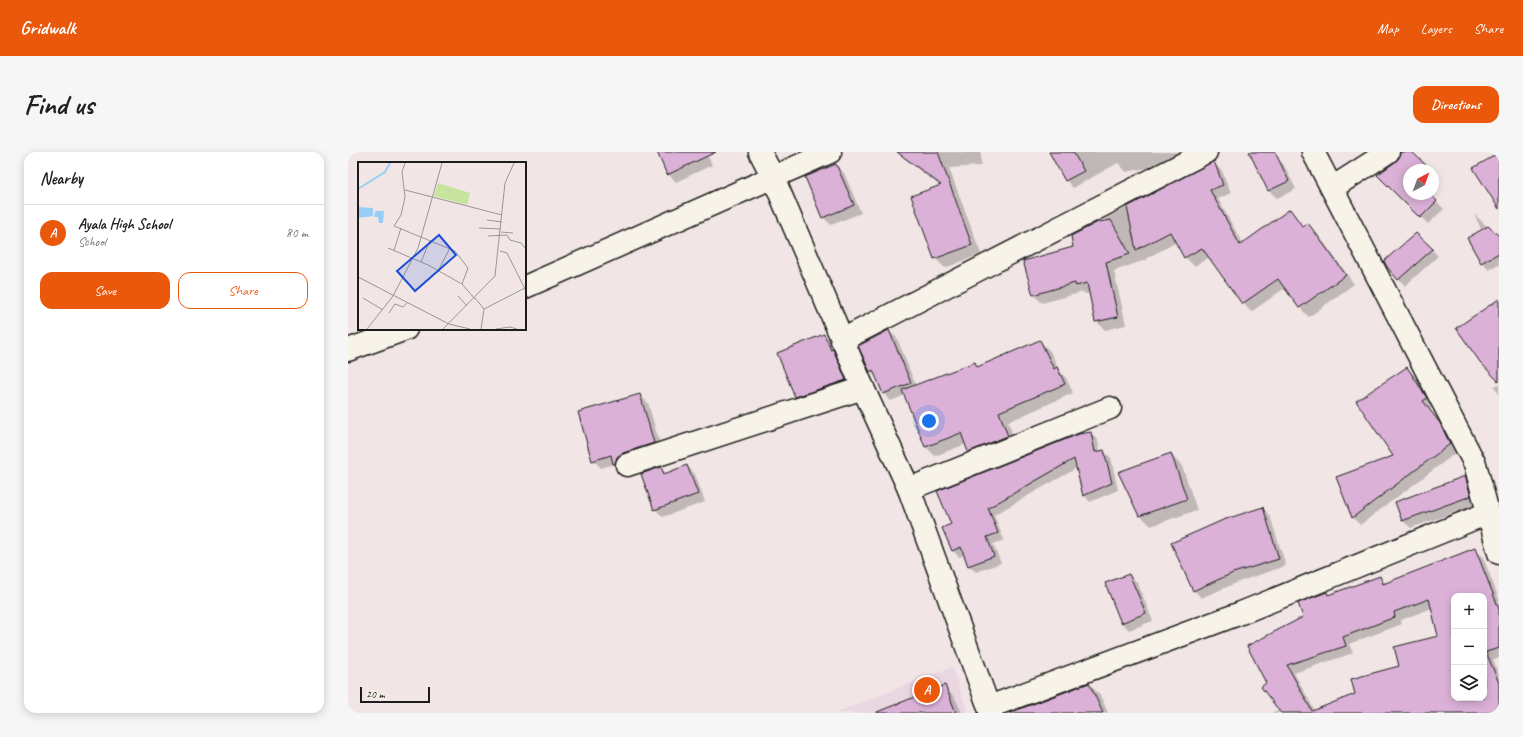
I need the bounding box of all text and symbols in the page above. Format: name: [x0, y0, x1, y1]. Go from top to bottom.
text: Gridwalk: [20, 16, 76, 40]
text: Map: [1377, 20, 1399, 37]
text: Layers: [1421, 20, 1452, 37]
text: Share: [1474, 20, 1503, 37]
button: Directions: [1413, 86, 1499, 123]
text: Find us: [24, 87, 94, 122]
inset map: [358, 162, 526, 330]
north arrow: [1403, 164, 1439, 200]
text: Nearby: [40, 168, 83, 189]
text: Ayala High School: [78, 215, 171, 234]
text: A: [50, 225, 56, 241]
text: 80 m: [286, 225, 308, 241]
text: School: [78, 234, 106, 250]
button: Save: [40, 272, 170, 309]
button: Share: [178, 272, 308, 309]
your location: [919, 411, 939, 431]
map controls: [1451, 593, 1487, 701]
button: +: [1451, 593, 1487, 629]
button: −: [1451, 629, 1487, 665]
button: layers: [1451, 665, 1487, 701]
pin: A: [914, 675, 940, 705]
scale bar: [360, 685, 430, 704]
text: 20 m: [366, 687, 385, 701]

